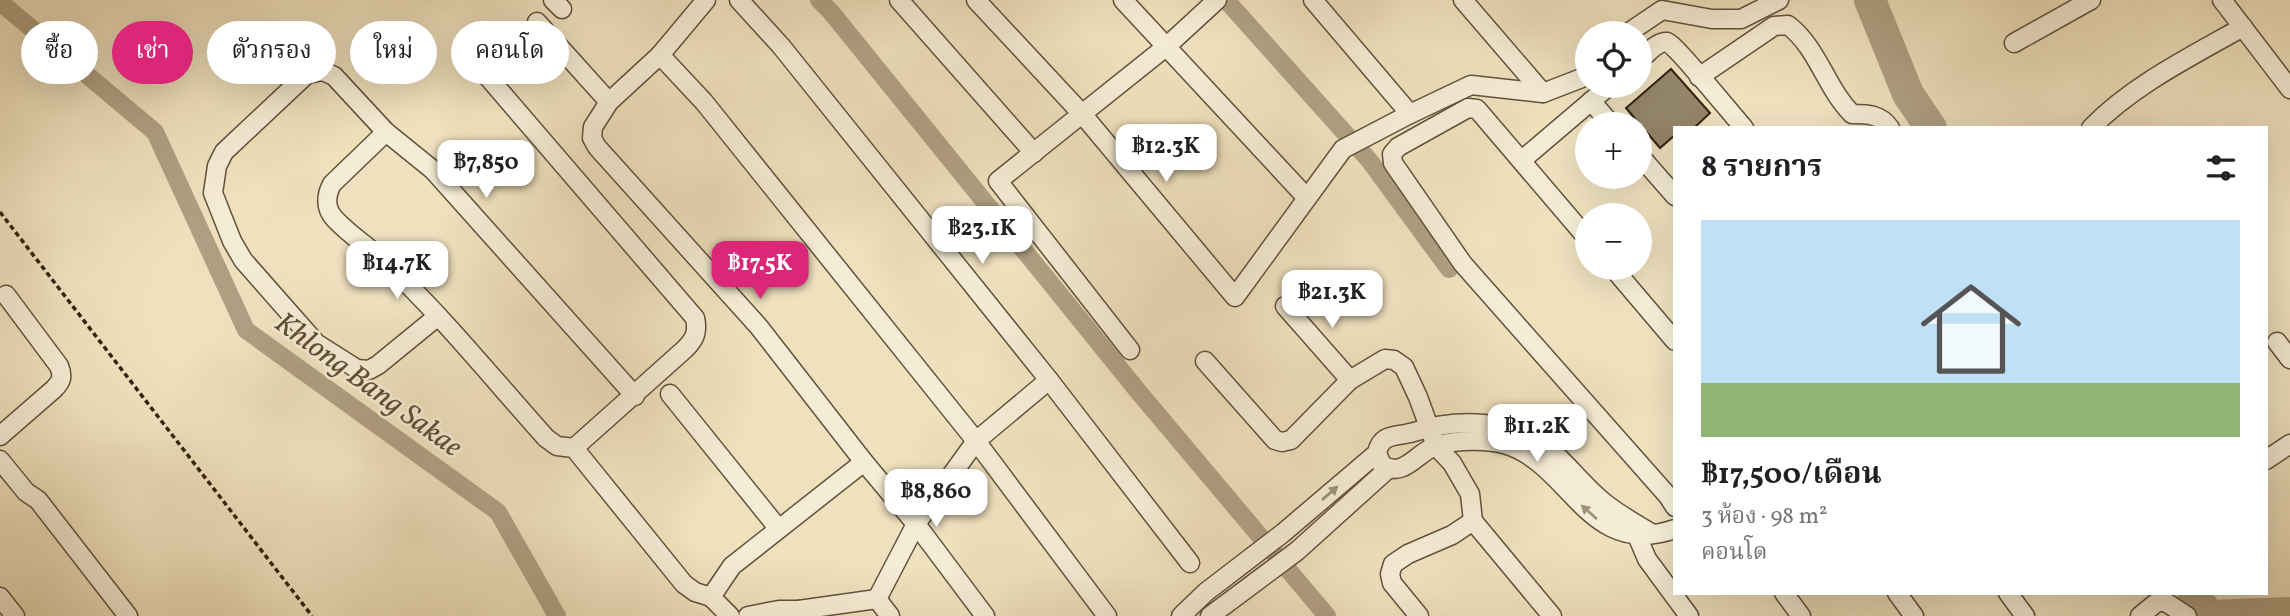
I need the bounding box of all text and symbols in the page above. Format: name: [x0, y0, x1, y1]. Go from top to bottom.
chip: ซื้อ: [21, 21, 98, 84]
chip: เช่า: [112, 21, 193, 84]
chip: ตัวกรอง: [207, 21, 336, 84]
chip: ใหม่: [350, 21, 437, 84]
chip: คอนโด: [451, 21, 569, 84]
map controls: [1575, 21, 1652, 280]
button: locate: [1575, 21, 1652, 98]
button: +: [1575, 112, 1652, 189]
pin: ฿12.3K: [1109, 124, 1223, 184]
text: ฿12.3K: [1132, 131, 1200, 163]
pin: ฿7,850: [429, 140, 543, 200]
text: ฿7,850: [453, 147, 519, 179]
text: 8 รายการ: [1701, 147, 1822, 189]
icon: filters: [2202, 149, 2240, 187]
button: −: [1575, 203, 1652, 280]
pin: ฿23.1K: [925, 206, 1039, 266]
text: ฿23.1K: [948, 213, 1016, 245]
pin: ฿14.7K: [340, 242, 454, 301]
pin: ฿17.5K: [703, 242, 817, 301]
text: ฿14.7K: [362, 248, 432, 280]
text: ฿17.5K: [728, 248, 792, 280]
icon: home: [1908, 266, 2034, 392]
pin: ฿21.3K: [1275, 270, 1389, 330]
text: ฿21.3K: [1298, 277, 1366, 309]
water label: Khlong Bang Sakae: [265, 303, 470, 468]
pin: ฿11.2K: [1480, 405, 1594, 464]
text: ฿11.2K: [1504, 411, 1570, 443]
text: ฿17,500/เดือน: [1701, 454, 1882, 496]
pin: ฿8,860: [879, 470, 993, 529]
text: ฿8,860: [900, 476, 972, 508]
one-way arrow: [1322, 486, 1339, 501]
text: 3 ห้อง · 98 m²: [1701, 501, 1828, 533]
one-way arrow: [1580, 504, 1598, 520]
text: คอนโด: [1701, 537, 1768, 569]

